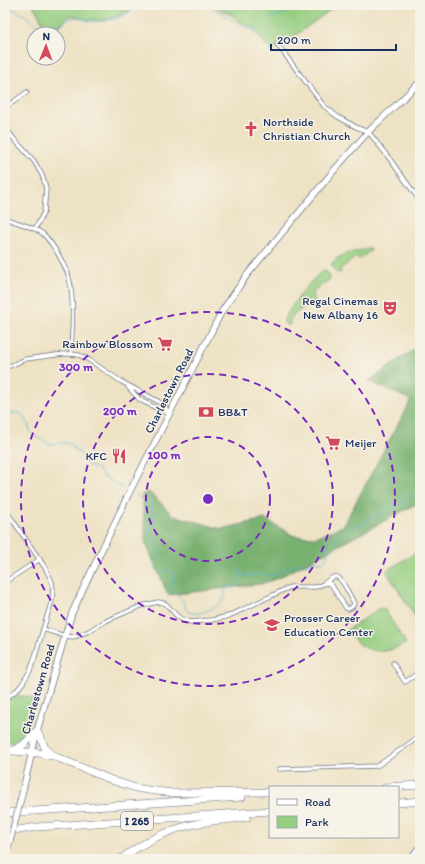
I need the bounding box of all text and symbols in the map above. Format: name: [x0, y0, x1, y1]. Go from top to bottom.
north arrow: [26, 26, 66, 66]
scale bar: [271, 26, 396, 52]
text: N: [42, 30, 50, 43]
text: 200 m: [277, 33, 311, 47]
place label: Northside Christian Church: [263, 115, 351, 143]
church icon: Northside Christian Church: [242, 120, 260, 138]
place label: Regal Cinemas New Albany 16: [302, 294, 378, 322]
theatre icon: Regal Cinemas New Albany 16: [381, 299, 399, 317]
supermarket icon: Rainbow Blossom: [156, 335, 174, 353]
place label: Rainbow Blossom: [62, 337, 153, 351]
street label: Charlestown Road: [142, 346, 197, 436]
text: 300 m: [59, 360, 94, 374]
bank icon: BB&T: [197, 403, 215, 421]
text: 200 m: [103, 404, 138, 418]
place label: BB&T: [218, 405, 248, 419]
supermarket icon: Meijer: [324, 434, 342, 452]
place label: Meijer: [345, 436, 377, 450]
restaurant icon: KFC: [110, 447, 128, 465]
text: 100 m: [147, 448, 181, 462]
place label: KFC: [85, 449, 107, 463]
centre of rings: [201, 492, 215, 506]
place label: Prosser Career Education Center: [284, 611, 374, 639]
school or university icon: Prosser Career Education Center: [263, 616, 281, 634]
street label: Charlestown Road: [18, 642, 58, 736]
legend: [269, 786, 399, 838]
text: Road: [305, 795, 331, 809]
road number: I 265: [121, 812, 153, 830]
text: Park: [305, 815, 329, 829]

